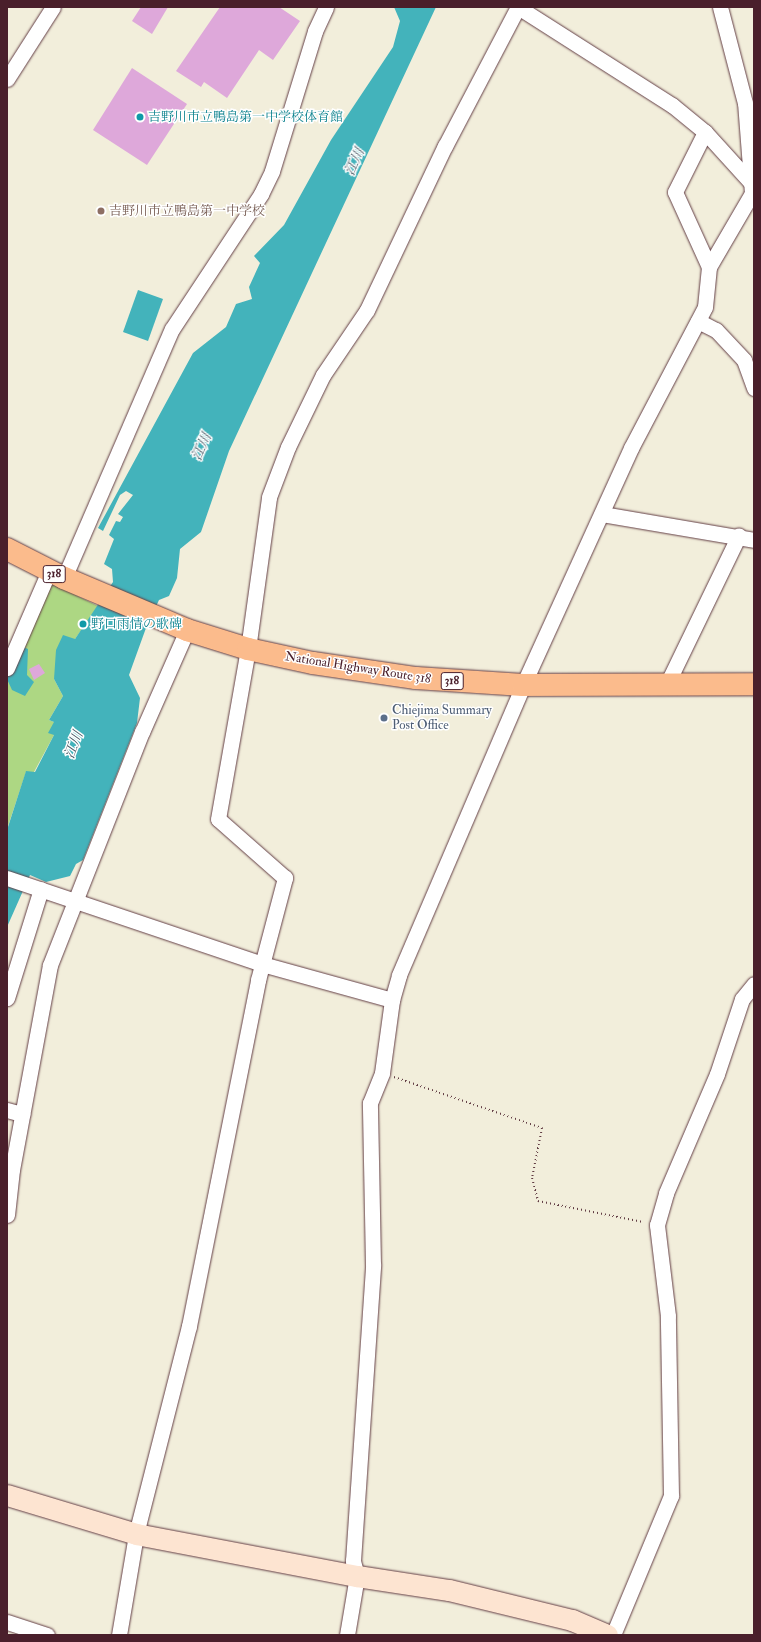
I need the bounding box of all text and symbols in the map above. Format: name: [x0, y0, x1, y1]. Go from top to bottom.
place label: 吉野川市立鴨島第一中学校体育館: [148, 109, 343, 125]
marker: 吉野川市立鴨島第一中学校体育館: [135, 112, 145, 122]
water label: 江川: [342, 146, 368, 178]
place label: 吉野川市立鴨島第一中学校: [109, 203, 265, 219]
marker: 吉野川市立鴨島第一中学校: [96, 206, 106, 216]
water label: 江川: [189, 431, 215, 463]
road number: 318: [42, 564, 66, 584]
place label: 野口雨情の歌碑: [91, 616, 182, 632]
marker: 野口雨情の歌碑: [78, 619, 88, 629]
street label: National Highway Route 318: [284, 649, 432, 687]
road number: 318: [440, 671, 464, 691]
place label: Chiejima Summary Post Office: [392, 703, 492, 734]
marker: Chiejima Summary Post Office: [379, 713, 389, 723]
water label: 江川: [61, 729, 87, 761]

